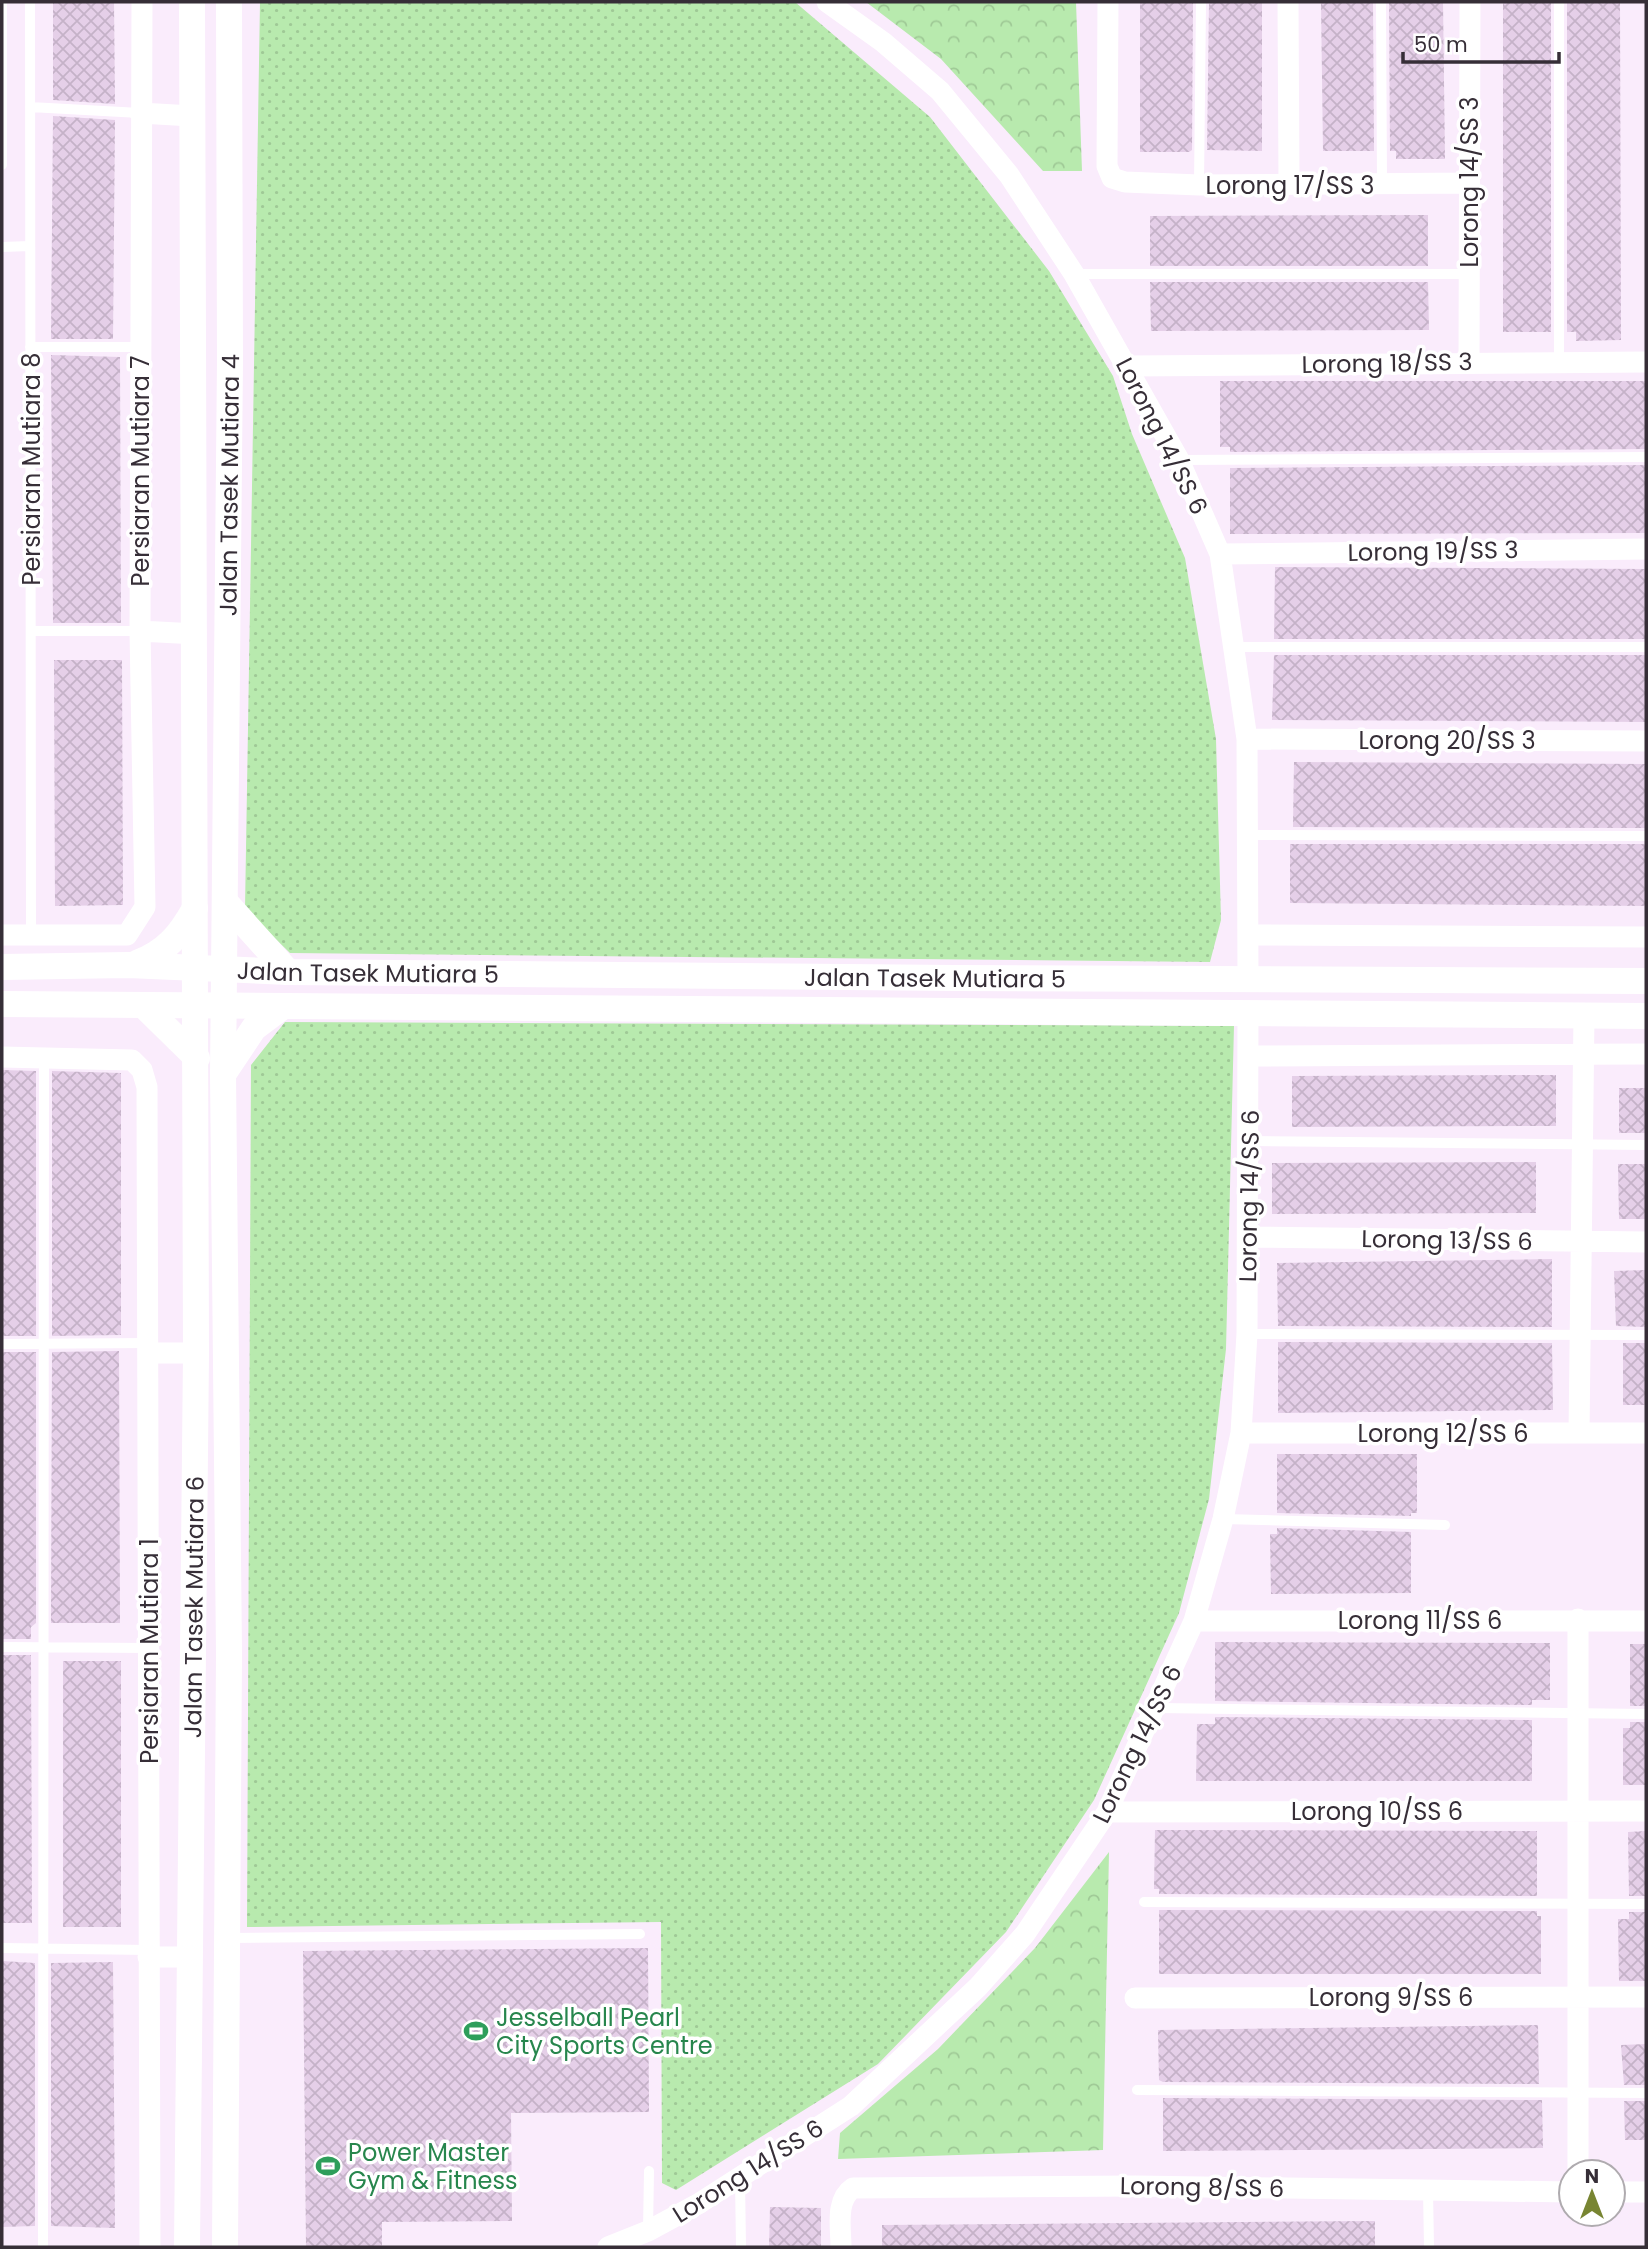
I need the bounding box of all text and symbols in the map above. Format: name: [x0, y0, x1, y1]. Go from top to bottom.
scale bar: [1403, 21, 1559, 65]
text: 50 m: [1414, 30, 1468, 59]
street label: Lorong 14/SS 3: [1453, 97, 1486, 267]
street label: Lorong 17/SS 3: [1206, 169, 1374, 202]
street label: Lorong 18/SS 3: [1301, 345, 1473, 381]
street label: Lorong 14/SS 6: [1108, 352, 1216, 520]
street label: Persiaran Mutiara 8: [15, 353, 48, 585]
street label: Jalan Tasek Mutiara 4: [211, 354, 247, 616]
street label: Persiaran Mutiara 7: [124, 356, 157, 586]
street label: Lorong 19/SS 3: [1347, 533, 1519, 569]
street label: Lorong 20/SS 3: [1358, 724, 1536, 757]
street label: Jalan Tasek Mutiara 5: [236, 953, 499, 990]
street label: Jalan Tasek Mutiara 5: [804, 960, 1066, 995]
street label: Lorong 14/SS 6: [1231, 1110, 1267, 1282]
street label: Lorong 13/SS 6: [1361, 1222, 1533, 1258]
street label: Lorong 12/SS 6: [1358, 1417, 1528, 1450]
street label: Jalan Tasek Mutiara 6: [176, 1476, 211, 1738]
street label: Persiaran Mutiara 1: [133, 1538, 166, 1764]
street label: Lorong 11/SS 6: [1338, 1604, 1502, 1637]
street label: Lorong 14/SS 6: [1084, 1659, 1190, 1829]
street label: Lorong 10/SS 6: [1291, 1795, 1463, 1828]
street label: Lorong 9/SS 6: [1309, 1981, 1473, 2014]
place label: Jesselball Pearl City Sports Centre: [496, 2001, 713, 2062]
sports icon: Jesselball Pearl City Sports Centre: [462, 2017, 490, 2045]
street label: Lorong 14/SS 6: [666, 2111, 830, 2231]
place label: Power Master Gym & Fitness: [348, 2136, 518, 2197]
sports icon: Power Master Gym & Fitness: [314, 2152, 342, 2180]
north arrow: [1557, 2158, 1627, 2228]
text: N: [1585, 2163, 1599, 2190]
street label: Lorong 8/SS 6: [1120, 2169, 1284, 2205]

